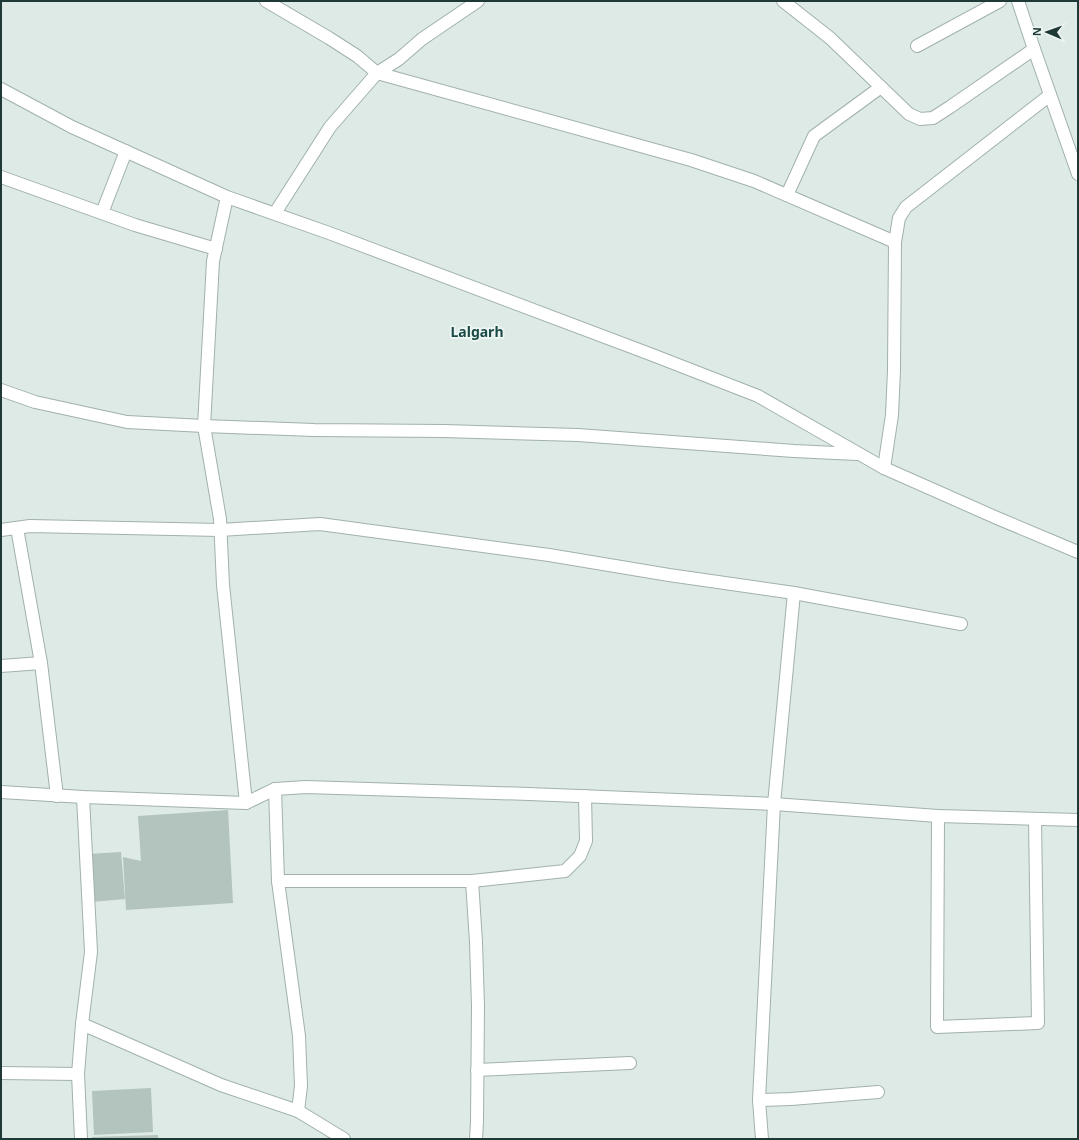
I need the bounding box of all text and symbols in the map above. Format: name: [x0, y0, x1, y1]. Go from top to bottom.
north arrow: [1027, 12, 1067, 52]
text: N: [1029, 27, 1044, 36]
district label: Lalgarh: [451, 322, 503, 341]

